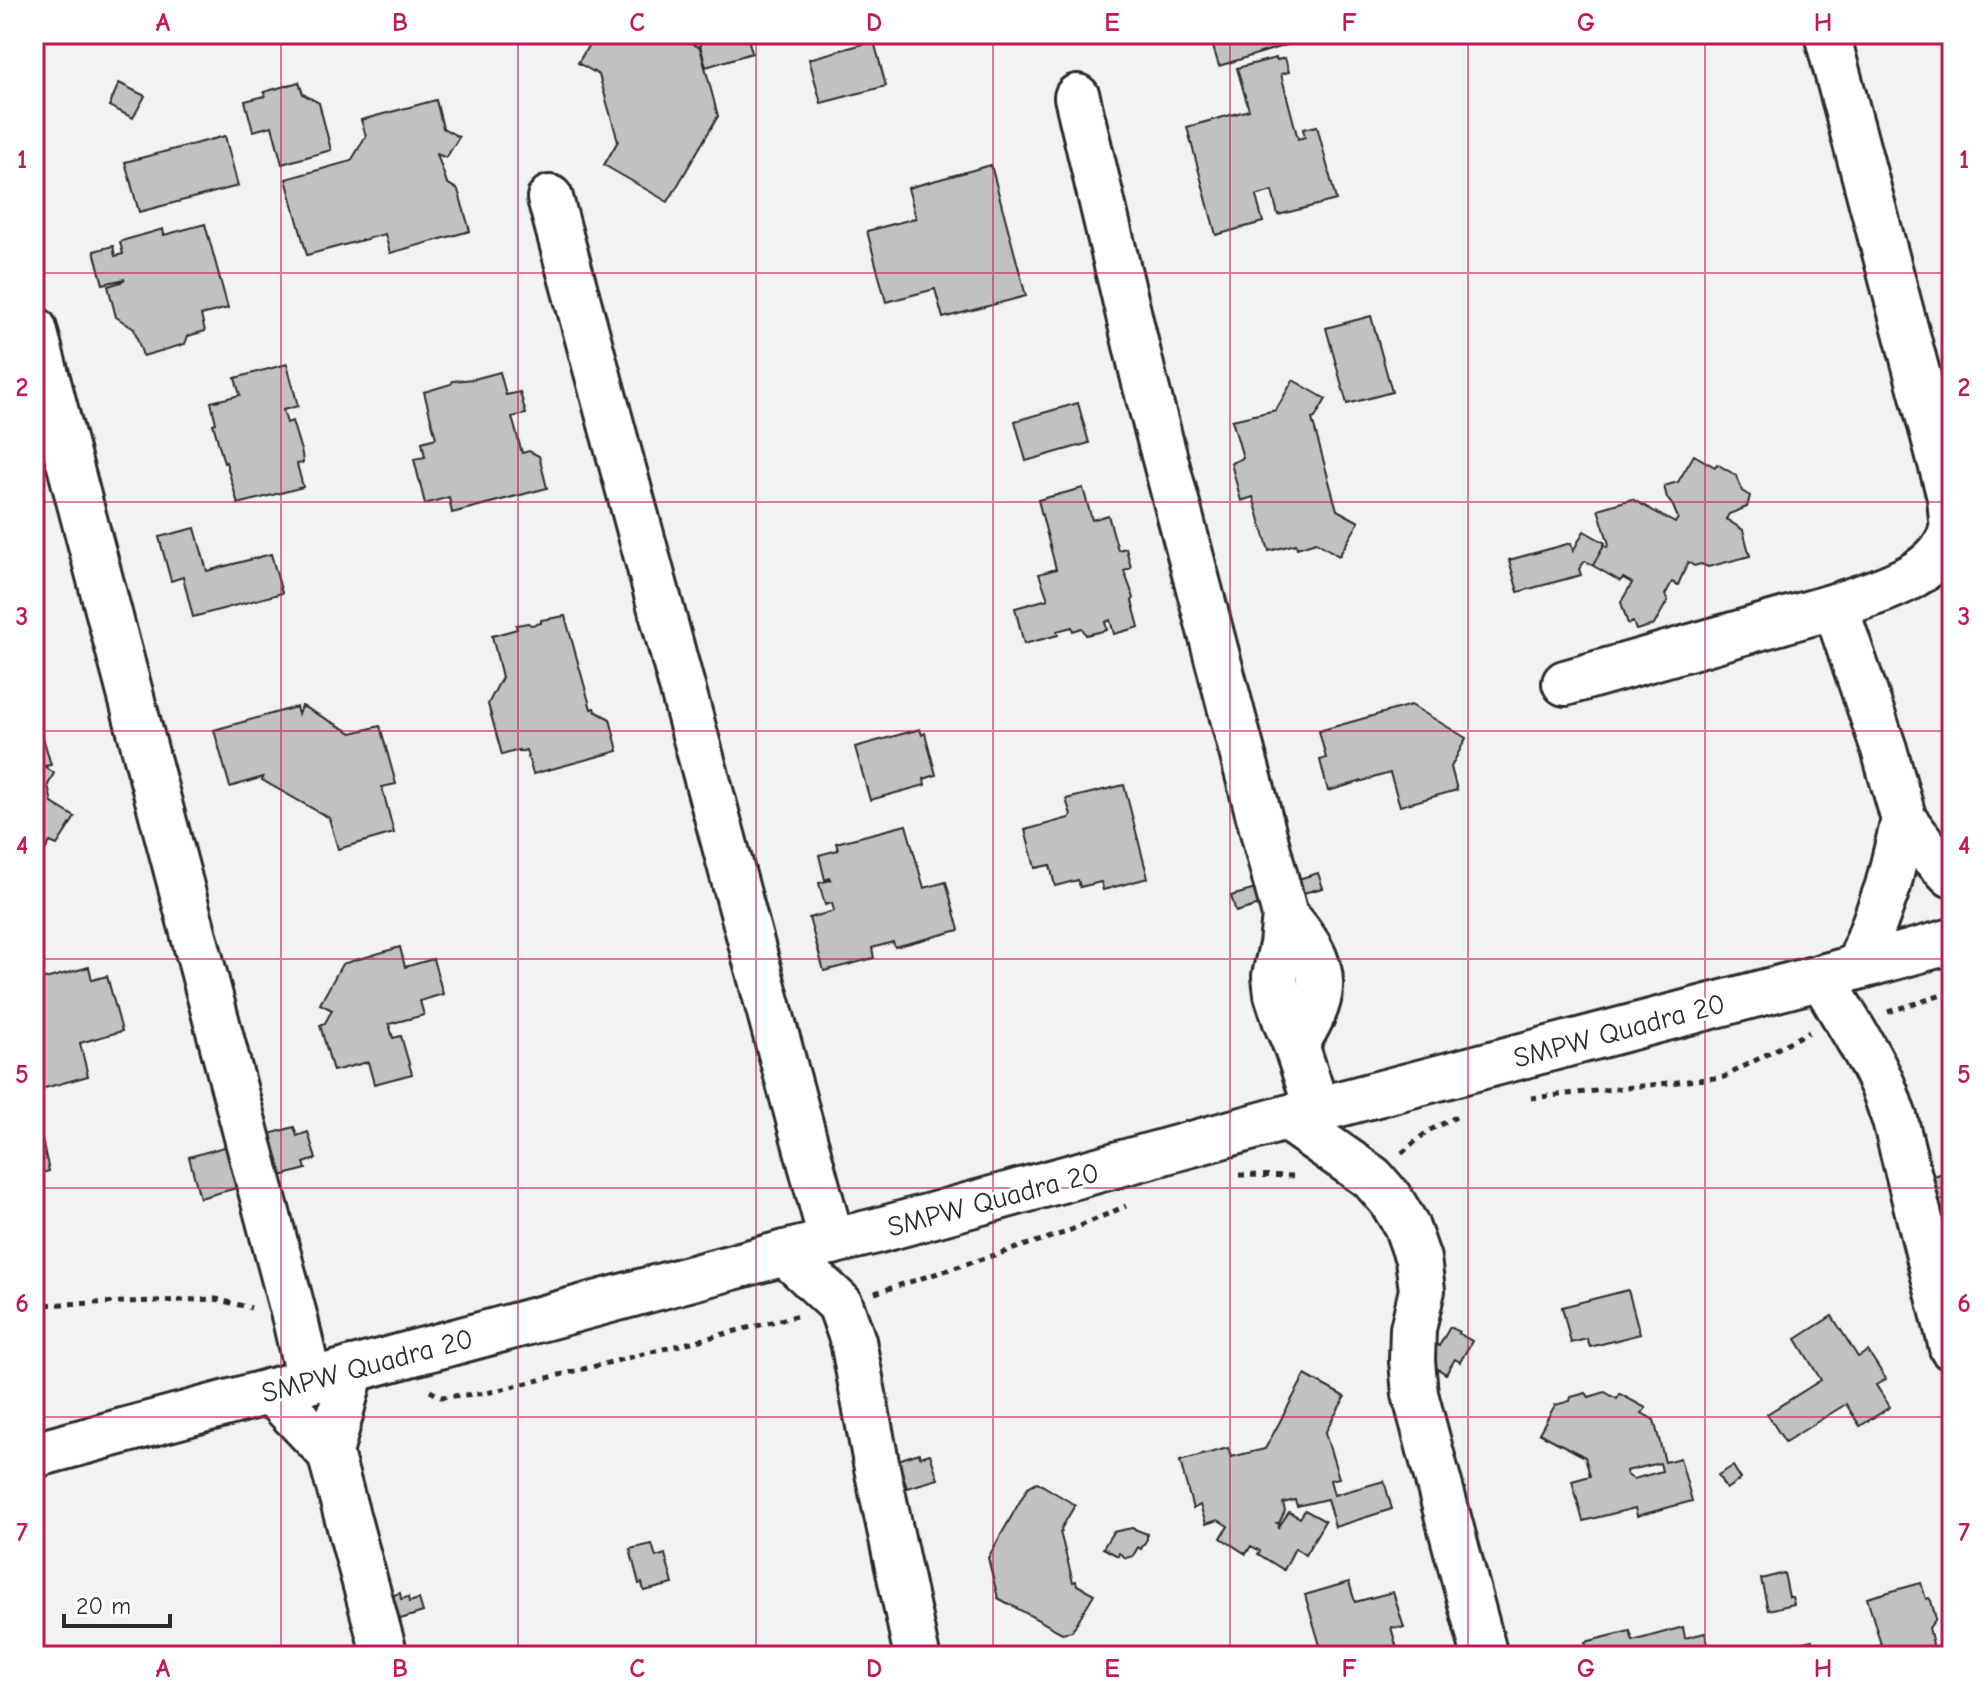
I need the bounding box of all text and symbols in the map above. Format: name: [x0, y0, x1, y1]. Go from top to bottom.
text: A: [156, 8, 171, 38]
text: B: [392, 8, 408, 38]
text: C: [629, 8, 645, 38]
text: D: [866, 8, 882, 38]
text: E: [1104, 8, 1120, 38]
text: F: [1341, 8, 1357, 38]
text: G: [1577, 8, 1595, 38]
text: H: [1814, 8, 1832, 38]
text: 1: [17, 145, 27, 175]
text: 1: [1959, 145, 1969, 175]
text: 2: [16, 373, 28, 403]
text: 2: [1958, 373, 1970, 403]
text: 3: [16, 602, 28, 632]
text: 3: [1958, 602, 1970, 632]
text: 4: [16, 831, 28, 861]
text: 4: [1958, 831, 1970, 861]
street label: SMPW Quadra 20: [1510, 987, 1729, 1075]
text: 5: [15, 1060, 29, 1090]
text: 5: [1957, 1060, 1971, 1090]
street label: SMPW Quadra 20: [884, 1156, 1103, 1244]
text: 6: [15, 1289, 29, 1319]
text: 6: [1957, 1289, 1971, 1319]
street label: SMPW Quadra 20: [258, 1322, 477, 1410]
text: 7: [16, 1518, 28, 1548]
text: 7: [1958, 1518, 1970, 1548]
scale bar: [64, 1578, 170, 1628]
text: 20 m: [76, 1592, 131, 1620]
text: A: [156, 1654, 171, 1684]
text: B: [392, 1654, 408, 1684]
text: C: [629, 1654, 645, 1684]
text: D: [866, 1654, 882, 1684]
text: E: [1104, 1654, 1120, 1684]
text: F: [1341, 1654, 1357, 1684]
text: G: [1577, 1654, 1595, 1684]
text: H: [1814, 1654, 1832, 1684]

